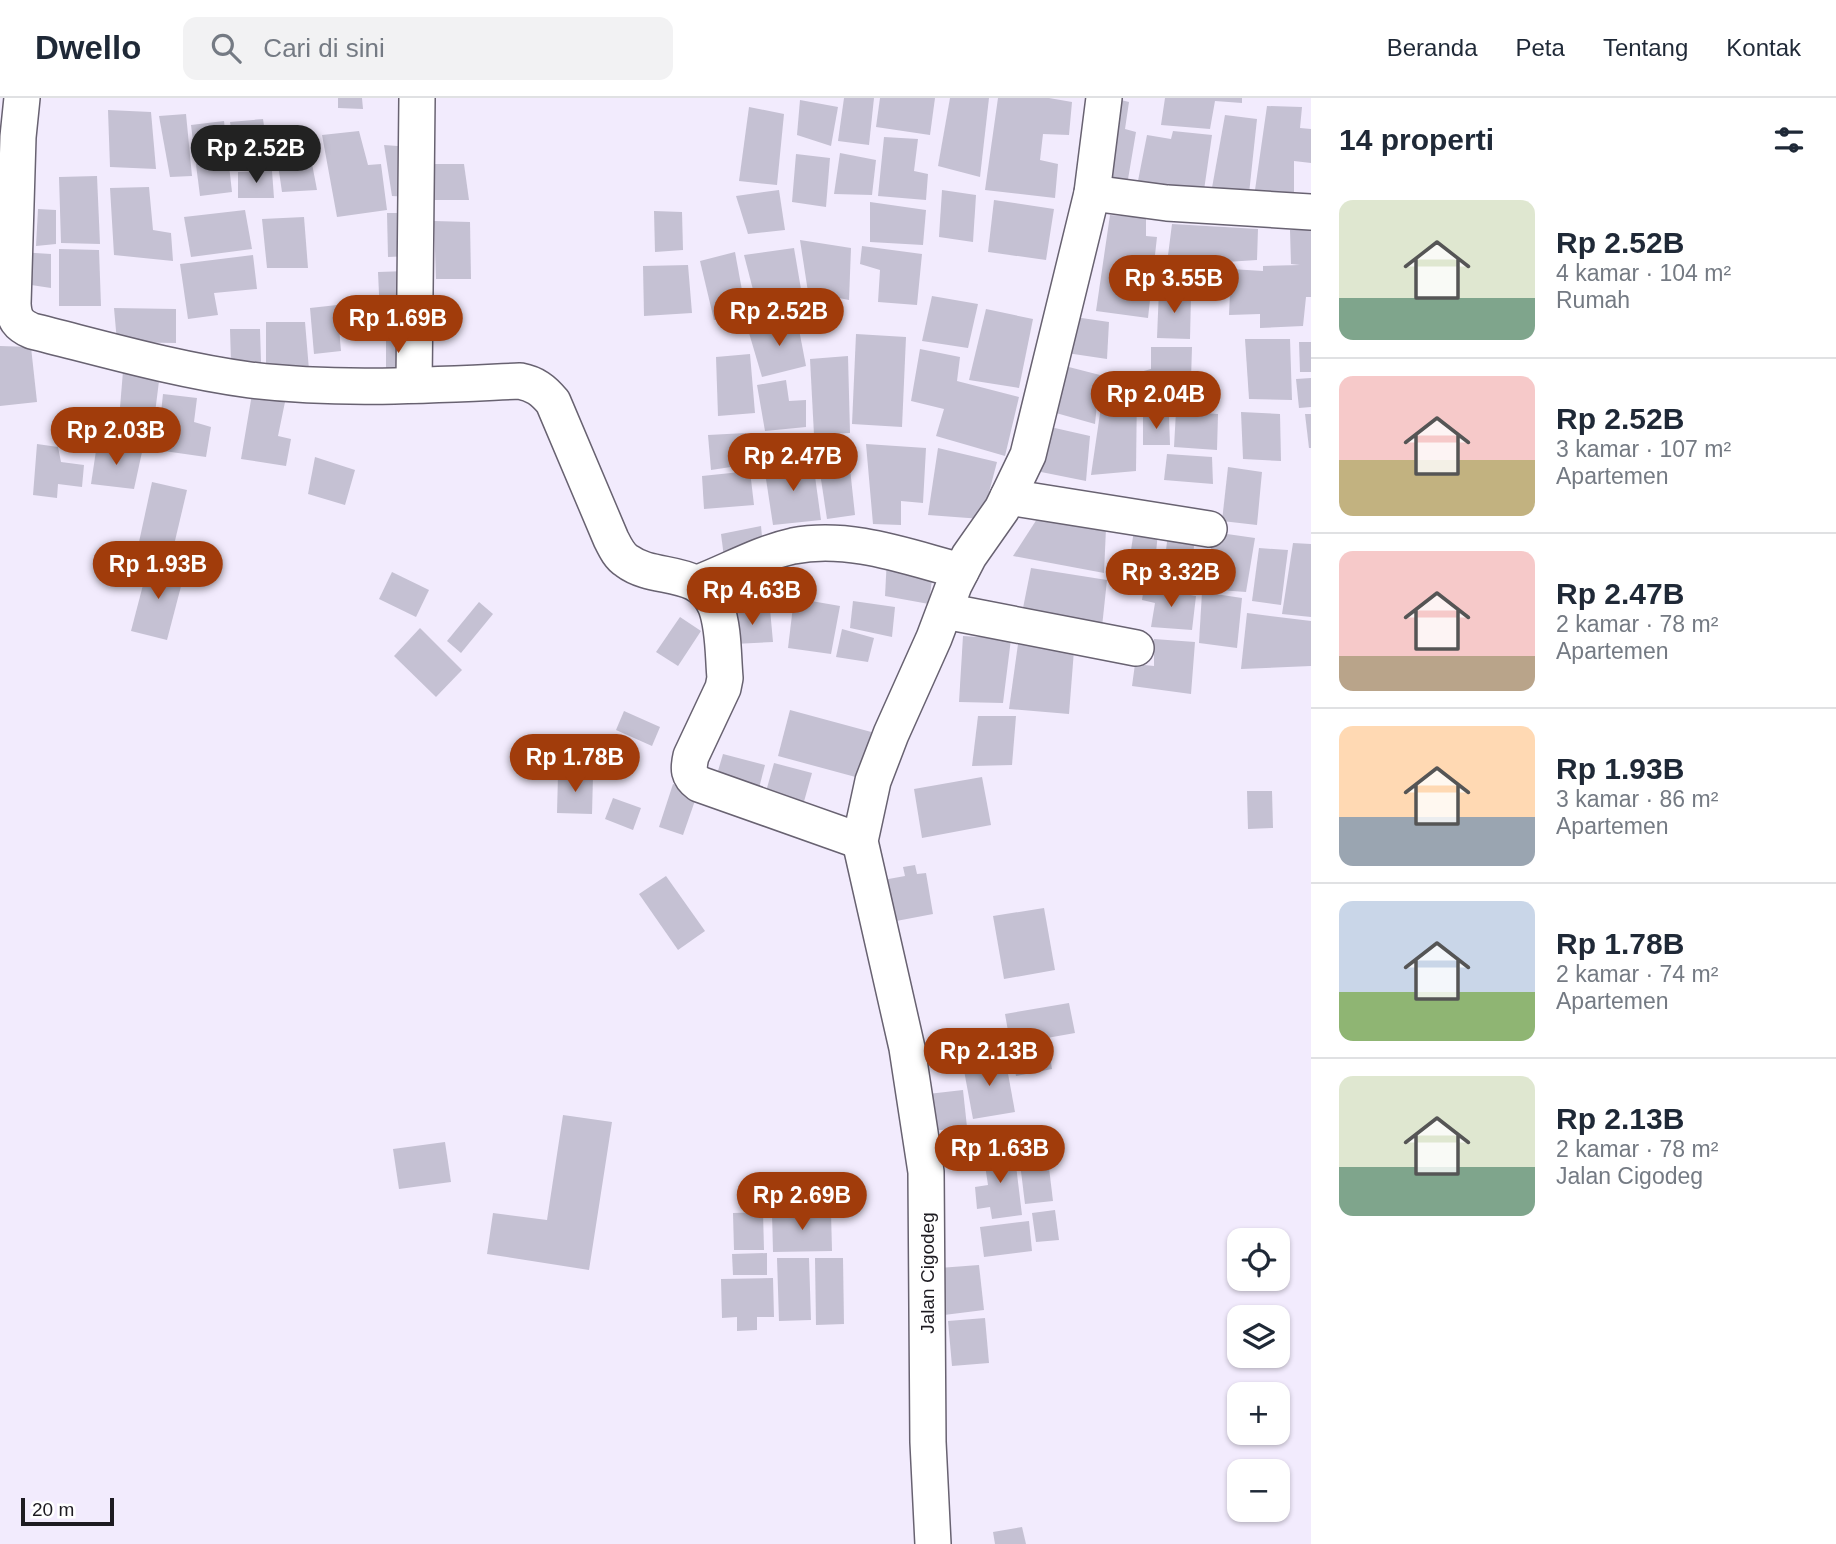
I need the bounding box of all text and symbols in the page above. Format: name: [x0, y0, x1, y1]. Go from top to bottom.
search box: [183, 17, 673, 80]
text: Dwello: [35, 29, 141, 66]
icon: search: [207, 29, 245, 67]
text: Cari di sini: [263, 33, 385, 63]
text: Beranda: [1387, 34, 1478, 61]
text: Peta: [1516, 34, 1565, 61]
text: Tentang: [1603, 34, 1688, 61]
text: Kontak: [1726, 34, 1801, 61]
icon: filters: [1770, 121, 1808, 159]
text: 14 properti: [1339, 123, 1494, 156]
pin: Rp 2.52B: [184, 126, 328, 185]
text: Rp 2.52B: [207, 135, 305, 161]
text: Rp 2.52B: [1556, 226, 1684, 259]
icon: home: [1395, 228, 1479, 312]
pin: Rp 3.55B: [1102, 256, 1246, 315]
text: 4 kamar · 104 m²: [1556, 260, 1731, 286]
text: Rp 3.55B: [1125, 265, 1223, 291]
text: Rumah: [1556, 287, 1630, 313]
pin: Rp 2.52B: [707, 288, 851, 348]
pin: Rp 1.69B: [326, 296, 470, 355]
text: Rp 2.52B: [730, 298, 828, 324]
text: Rp 1.69B: [349, 305, 447, 331]
pin: Rp 2.04B: [1084, 372, 1228, 431]
text: Rp 2.04B: [1107, 381, 1205, 407]
text: Rp 2.52B: [1556, 402, 1684, 435]
icon: home: [1395, 404, 1479, 488]
pin: Rp 2.03B: [44, 408, 188, 467]
text: Rp 2.03B: [67, 417, 165, 443]
pin: Rp 2.47B: [721, 434, 865, 493]
text: 3 kamar · 107 m²: [1556, 436, 1731, 462]
text: Rp 2.47B: [744, 443, 842, 469]
text: Apartemen: [1556, 463, 1669, 489]
pin: Rp 1.93B: [86, 542, 230, 601]
pin: Rp 3.32B: [1099, 550, 1243, 609]
text: Rp 1.93B: [109, 551, 207, 577]
text: Rp 3.32B: [1122, 559, 1220, 585]
pin: Rp 4.63B: [680, 568, 824, 627]
text: Rp 4.63B: [703, 577, 801, 603]
text: Rp 2.47B: [1556, 577, 1684, 610]
icon: home: [1395, 579, 1479, 663]
text: 2 kamar · 78 m²: [1556, 611, 1718, 637]
text: Apartemen: [1556, 638, 1669, 664]
pin: Rp 1.78B: [503, 734, 647, 794]
text: Rp 1.78B: [526, 744, 624, 770]
text: Rp 1.93B: [1556, 752, 1684, 785]
icon: home: [1395, 754, 1479, 838]
text: 3 kamar · 86 m²: [1556, 786, 1718, 812]
text: Apartemen: [1556, 813, 1669, 839]
text: Rp 1.78B: [1556, 927, 1684, 960]
icon: home: [1395, 929, 1479, 1013]
text: 2 kamar · 74 m²: [1556, 961, 1718, 987]
text: Apartemen: [1556, 988, 1669, 1014]
pin: Rp 2.13B: [917, 1028, 1061, 1088]
text: Rp 2.13B: [940, 1038, 1038, 1064]
text: Rp 2.13B: [1556, 1102, 1684, 1135]
icon: home: [1395, 1104, 1479, 1188]
pin: Rp 1.63B: [928, 1126, 1072, 1185]
text: Rp 1.63B: [951, 1135, 1049, 1161]
text: 2 kamar · 78 m²: [1556, 1136, 1718, 1162]
text: Jalan Cigodeg: [1556, 1163, 1703, 1189]
pin: Rp 2.69B: [730, 1172, 874, 1232]
text: Rp 2.69B: [753, 1182, 851, 1208]
street label: Jalan Cigodeg: [917, 1212, 938, 1334]
map controls: [1227, 1228, 1290, 1522]
button: locate: [1227, 1228, 1290, 1291]
button: layers: [1227, 1305, 1290, 1368]
button: +: [1227, 1382, 1290, 1445]
button: −: [1227, 1459, 1290, 1522]
scale bar: [21, 1495, 114, 1527]
text: 20 m: [32, 1499, 74, 1520]

